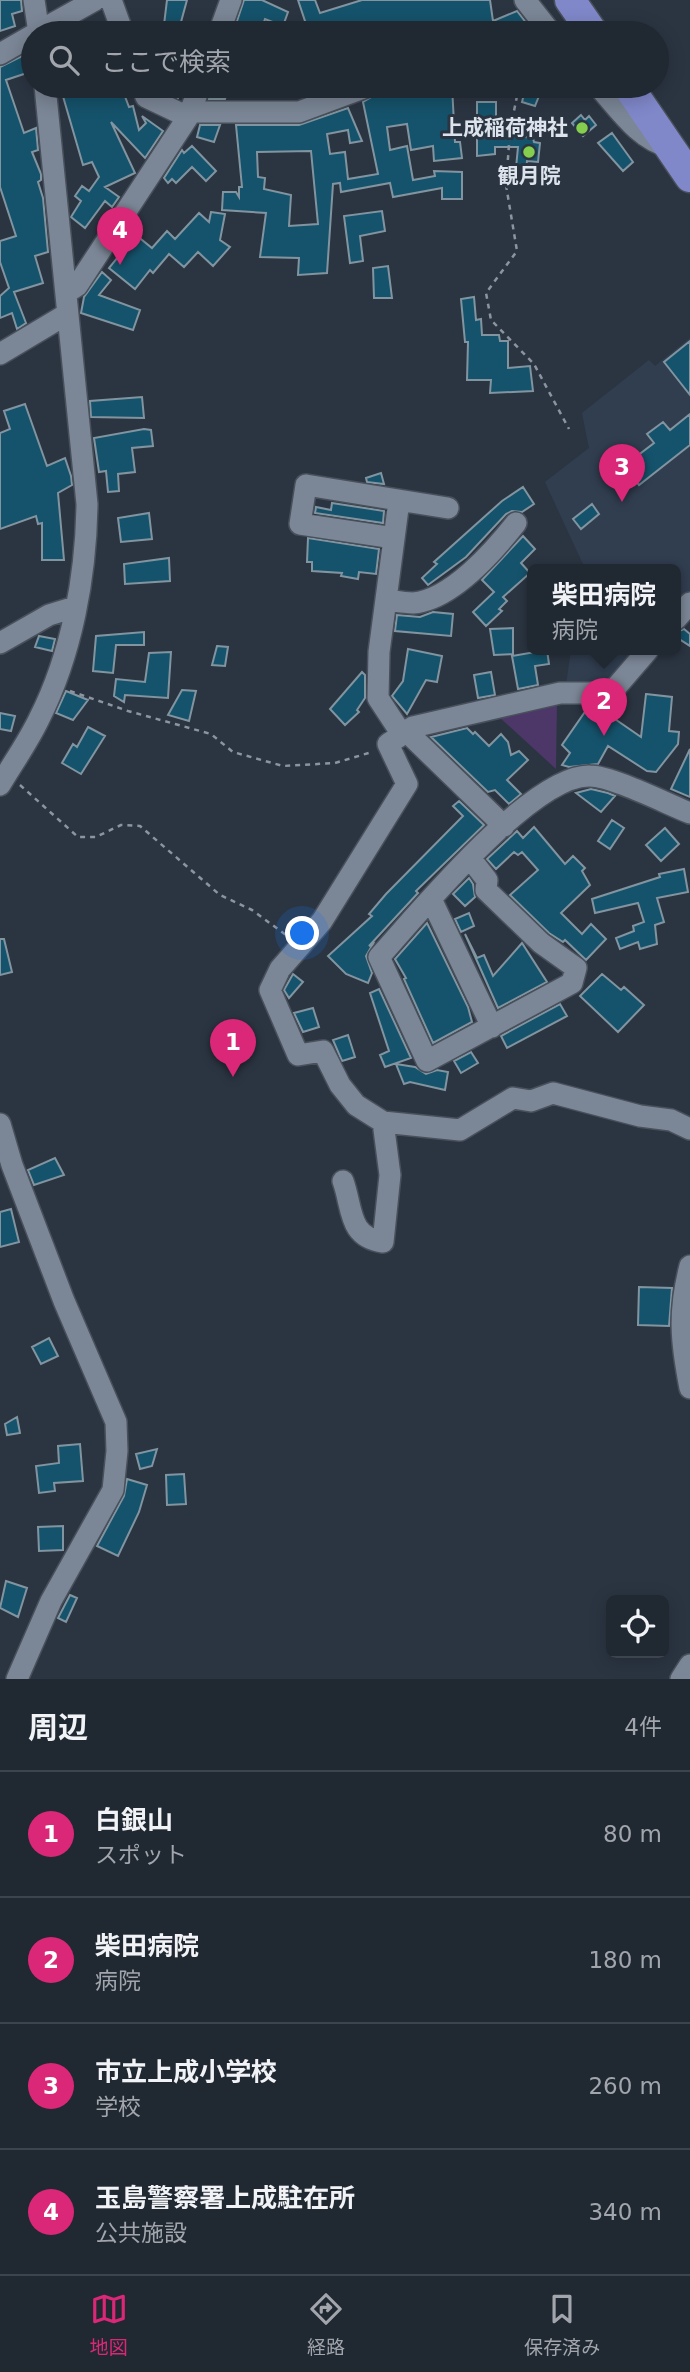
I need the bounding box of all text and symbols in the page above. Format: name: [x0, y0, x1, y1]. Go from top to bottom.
search box: [21, 21, 669, 98]
icon: search: [45, 41, 83, 79]
text: ここで検索: [101, 47, 231, 77]
place label: 上成稲荷神社: [442, 116, 568, 140]
marker: 上成稲荷神社: [574, 120, 590, 136]
marker: 観月院: [521, 144, 537, 160]
place label: 観月院: [498, 164, 561, 188]
pin: 4: [97, 207, 143, 265]
pin: 3: [599, 444, 645, 502]
popup: [527, 564, 681, 655]
text: 柴田病院: [552, 580, 656, 610]
text: 病院: [552, 617, 598, 643]
pin: 2: [581, 678, 627, 736]
your location: [285, 916, 319, 950]
pin: 1: [210, 1019, 256, 1077]
map controls: [606, 1595, 669, 1658]
button: locate: [606, 1595, 669, 1658]
text: 周辺: [28, 1710, 88, 1745]
text: 4件: [624, 1714, 662, 1740]
text: 白銀山: [95, 1805, 173, 1835]
text: 1: [43, 1821, 59, 1847]
text: 80 m: [603, 1821, 662, 1847]
text: スポット: [95, 1842, 187, 1868]
text: 柴田病院: [95, 1931, 199, 1961]
text: 2: [43, 1947, 59, 1973]
text: 180 m: [588, 1947, 662, 1973]
text: 病院: [95, 1968, 141, 1994]
text: 市立上成小学校: [95, 2057, 277, 2087]
text: 3: [43, 2073, 59, 2099]
text: 260 m: [588, 2073, 662, 2099]
text: 学校: [95, 2094, 141, 2120]
text: 玉島警察署上成駐在所: [95, 2183, 355, 2213]
text: 4: [43, 2199, 59, 2225]
text: 340 m: [588, 2199, 662, 2225]
text: 公共施設: [95, 2220, 187, 2246]
tab: 地図: [90, 2290, 128, 2359]
tab: 経路: [307, 2290, 345, 2359]
tab: 保存済み: [524, 2290, 600, 2359]

